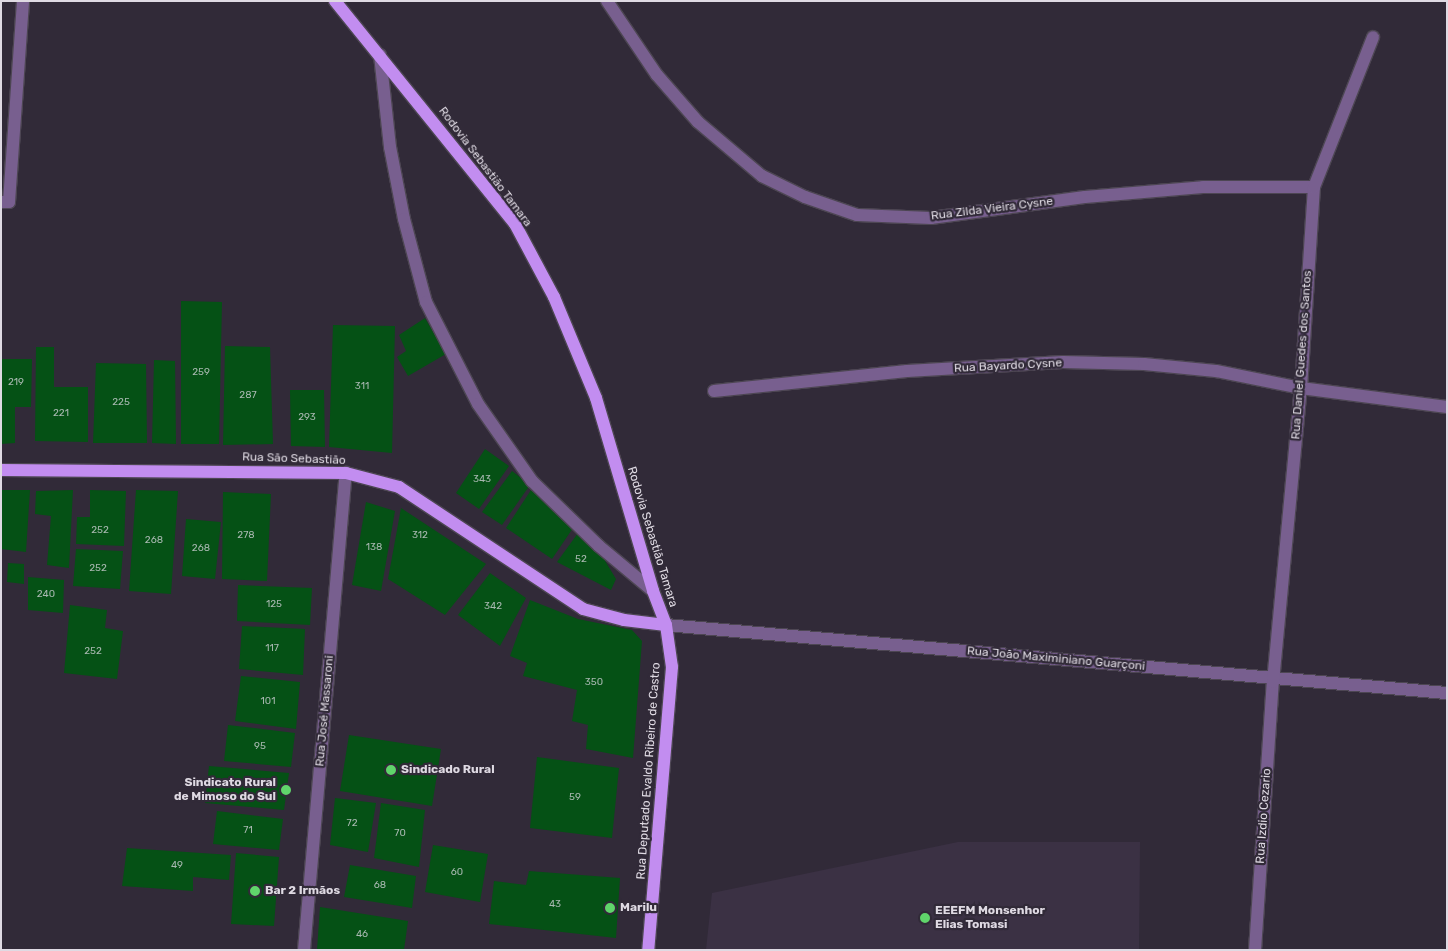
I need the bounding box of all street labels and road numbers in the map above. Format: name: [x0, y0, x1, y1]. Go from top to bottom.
street label: Rodovia Sebastião Tamara: [435, 104, 535, 230]
street label: Rua Zilda Vieira Cysne: [930, 194, 1054, 224]
street label: Rua Daniel Guedes dos Santos: [1289, 270, 1315, 440]
street label: Rua Bayardo Cysne: [954, 356, 1062, 376]
street label: Rua São Sebastião: [242, 450, 346, 468]
street label: Rodovia Sebastião Tamara: [624, 465, 680, 609]
street label: Rua João Maximiniano Guarçoni: [966, 644, 1146, 674]
street label: Rua José Massaroni: [313, 655, 337, 767]
street label: Rua Deputado Evaldo Ribeiro de Castro: [634, 662, 664, 880]
street label: Rua Izdio Cezario: [1253, 768, 1275, 864]

